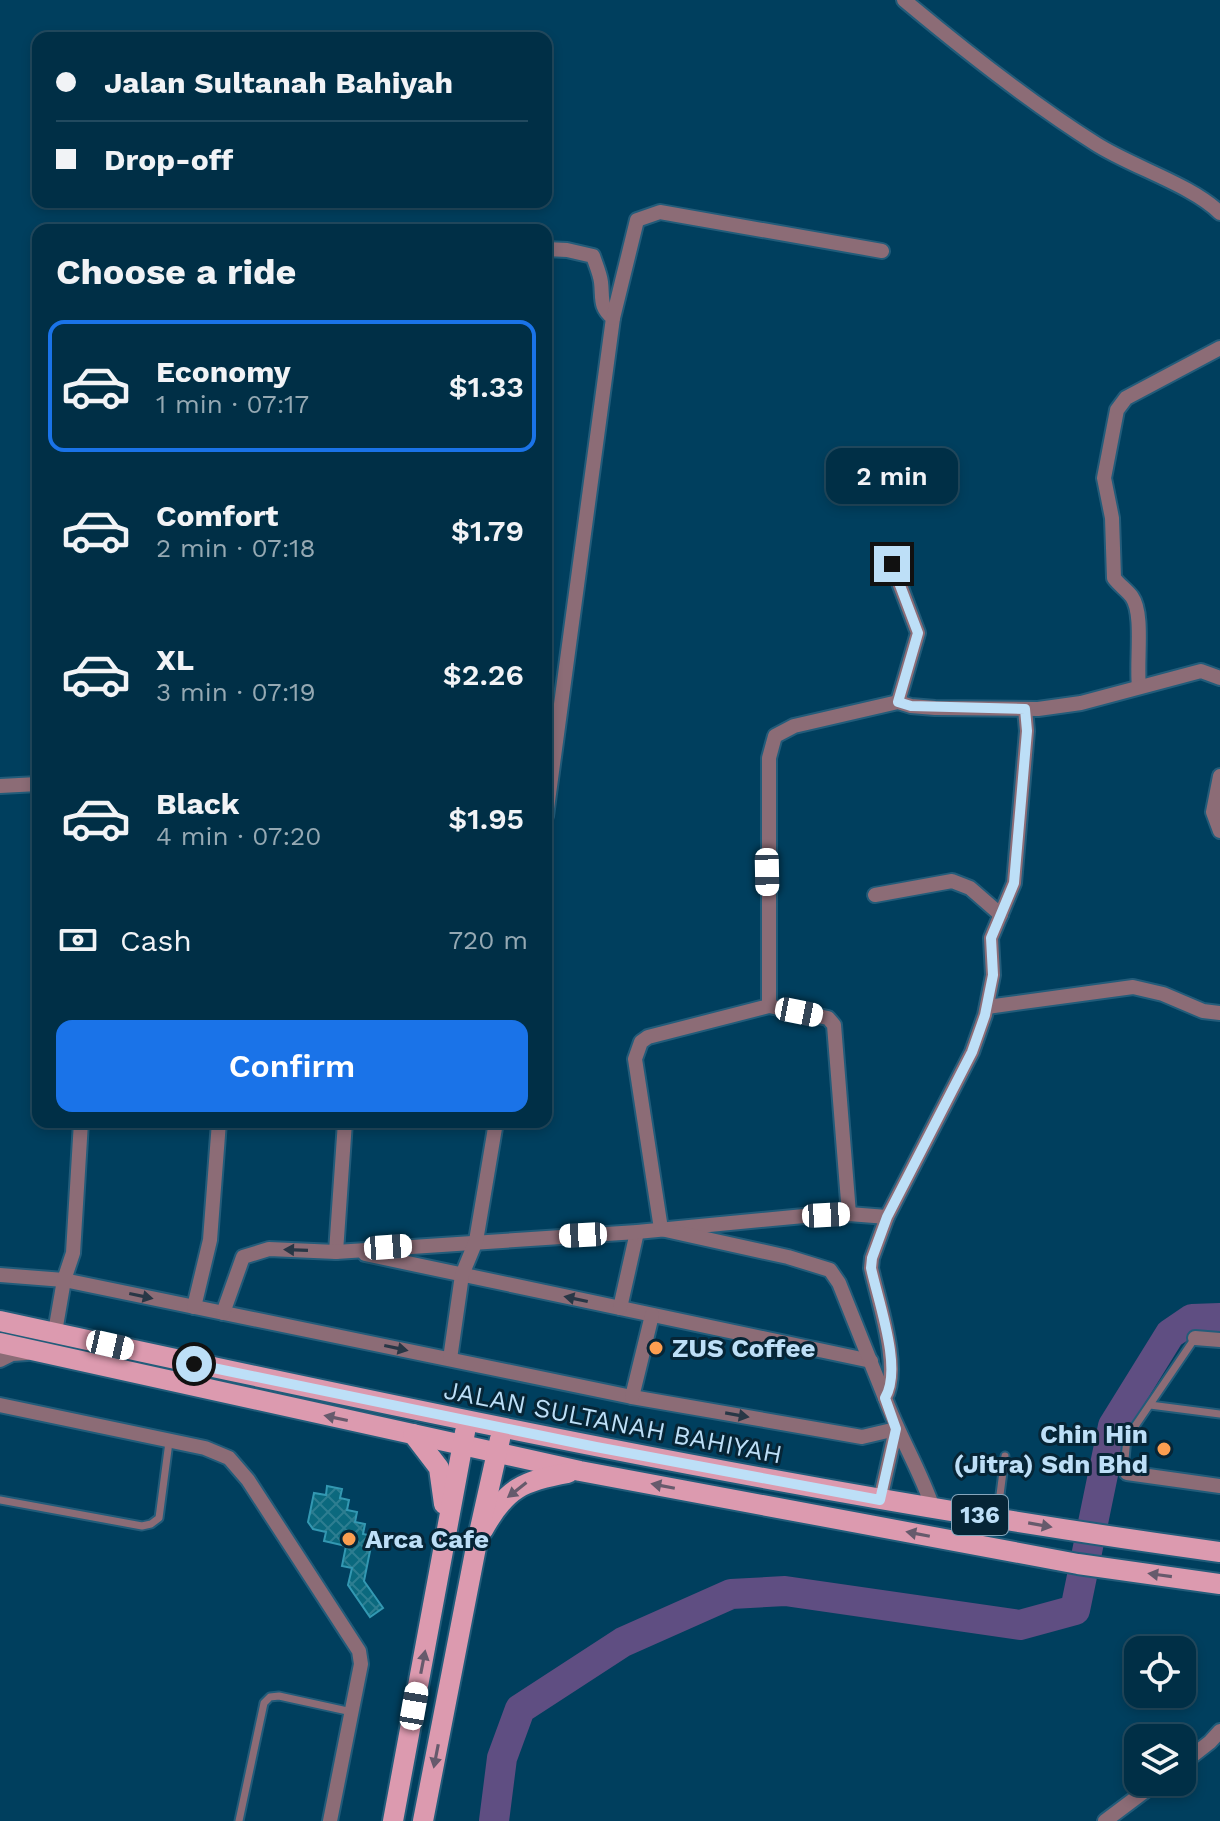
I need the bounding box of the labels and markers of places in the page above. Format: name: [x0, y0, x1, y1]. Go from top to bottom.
place label: ZUS Coffee: [672, 1333, 816, 1363]
marker: ZUS Coffee: [647, 1339, 665, 1357]
place label: Chin Hin (Jitra) Sdn Bhd: [954, 1419, 1148, 1479]
marker: Chin Hin (Jitra) Sdn Bhd: [1155, 1440, 1173, 1458]
place label: Arca Cafe: [365, 1524, 489, 1554]
marker: Arca Cafe: [340, 1530, 358, 1548]

